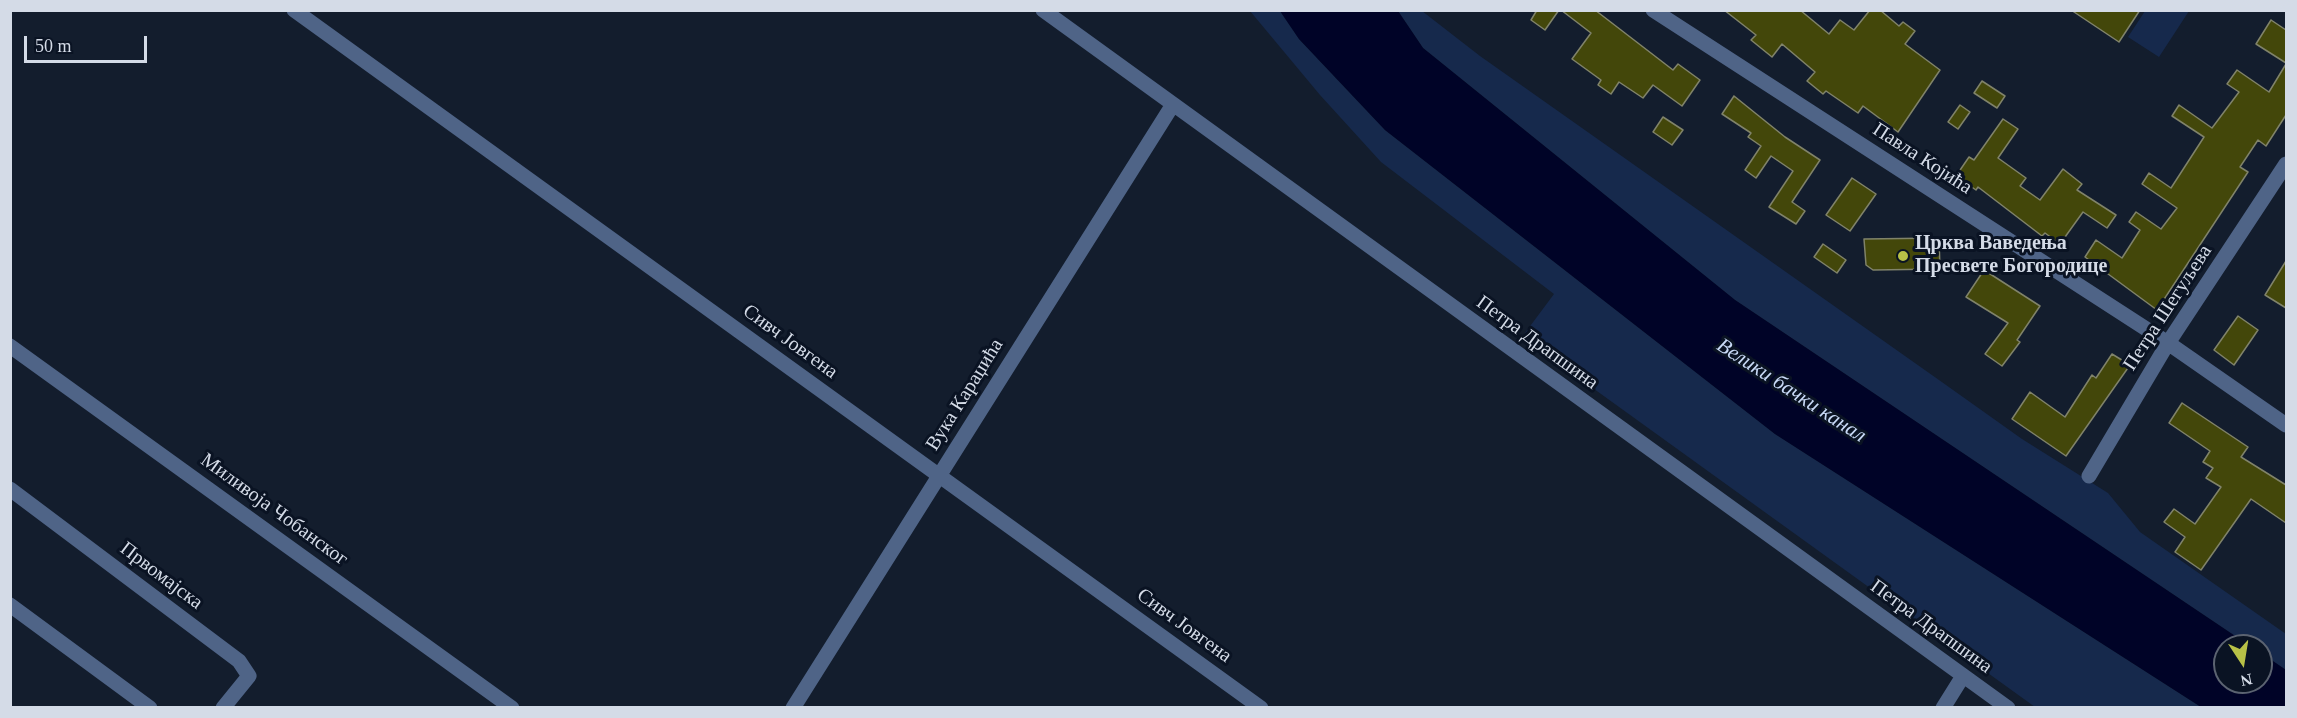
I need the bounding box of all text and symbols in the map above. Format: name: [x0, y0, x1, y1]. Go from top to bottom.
scale bar: [27, 24, 150, 62]
text: 50 m: [35, 36, 72, 56]
street label: Павла Којића: [1868, 118, 1976, 200]
place label: Црква Ваведења Пресвете Богородице: [1915, 232, 2107, 279]
street label: Петра Шегуљева: [2118, 241, 2218, 375]
marker: Црква Ваведења Пресвете Богородице: [1896, 249, 1910, 263]
street label: Петра Драпшина: [1471, 291, 1603, 395]
street label: Сивч Јовгена: [738, 300, 842, 384]
water label: Велики бачки канал: [1712, 333, 1870, 449]
street label: Вука Караџића: [921, 335, 1009, 455]
street label: Миливоја Чобанског: [196, 448, 352, 572]
street label: Првомајска: [115, 537, 207, 615]
street label: Петра Драпшина: [1865, 575, 1997, 679]
street label: Сивч Јовгена: [1132, 584, 1236, 668]
north arrow: [2213, 634, 2273, 694]
text: N: [2239, 671, 2254, 690]

